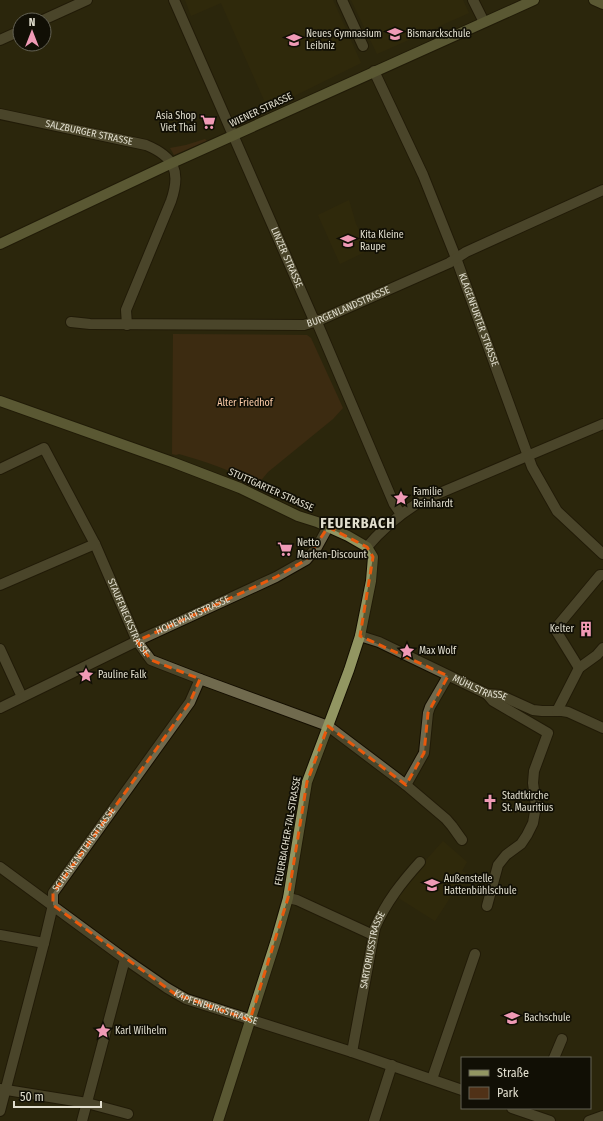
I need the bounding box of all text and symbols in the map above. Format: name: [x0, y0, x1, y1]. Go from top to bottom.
north arrow: [12, 12, 52, 52]
text: N: [29, 16, 35, 29]
school or university icon: Bismarckschule: [386, 25, 404, 43]
place label: Neues Gymnasium Leibniz: [306, 28, 382, 52]
place label: Bismarckschule: [407, 28, 471, 40]
school or university icon: Neues Gymnasium Leibniz: [285, 31, 303, 49]
street label: WIENER STRASSE: [228, 90, 295, 130]
place label: Asia Shop Viet Thai: [156, 110, 196, 134]
supermarket icon: Asia Shop Viet Thai: [199, 113, 217, 131]
street label: SALZBURGER STRASSE: [44, 118, 134, 148]
street label: LINZER STRASSE: [268, 225, 305, 290]
place label: Kita Kleine Raupe: [360, 229, 404, 253]
school or university icon: Kita Kleine Raupe: [339, 232, 357, 250]
street label: KLAGENFURTER STRASSE: [456, 271, 501, 368]
street label: BURGENLANDSTRASSE: [305, 284, 392, 330]
park label: Alter Friedhof: [217, 397, 274, 409]
street label: STUTTGARTER STRASSE: [226, 466, 316, 514]
place label: Familie Reinhardt: [413, 486, 454, 510]
place icon: Familie Reinhardt: [392, 489, 410, 507]
district label: FEUERBACH: [320, 515, 396, 532]
place label: Netto Marken-Discount: [297, 537, 367, 561]
supermarket icon: Netto Marken-Discount: [276, 540, 294, 558]
street label: STAUFENECKSTRASSE: [105, 577, 152, 659]
street label: HOHEWARTSTRASSE: [154, 593, 232, 637]
building icon: Kelter: [577, 620, 595, 638]
place label: Kelter: [550, 623, 575, 635]
place icon: Max Wolf: [398, 642, 416, 660]
place label: Max Wolf: [419, 645, 457, 657]
place icon: Pauline Falk: [77, 666, 95, 684]
place label: Pauline Falk: [98, 669, 147, 681]
street label: MÜHLSTRASSE: [450, 672, 509, 704]
street label: FEUERBACHER-TAL-STRASSE: [272, 775, 304, 886]
place label: Stadtkirche St. Mauritius: [502, 790, 553, 814]
church icon: Stadtkirche St. Mauritius: [481, 793, 499, 811]
street label: SCHENKENSTEINSTRASSE: [50, 805, 118, 894]
place label: Außenstelle Hattenbühlschule: [444, 873, 517, 897]
school or university icon: Außenstelle Hattenbühlschule: [423, 876, 441, 894]
street label: SARTORIUSSTRASSE: [358, 909, 388, 990]
street label: KAPFENBURGSTRASSE: [172, 987, 259, 1028]
school or university icon: Bachschule: [503, 1009, 521, 1027]
place label: Bachschule: [524, 1012, 571, 1024]
place icon: Karl Wilhelm: [94, 1022, 112, 1040]
place label: Karl Wilhelm: [115, 1025, 167, 1037]
legend: [461, 1057, 591, 1109]
text: Straße: [497, 1066, 529, 1080]
scale bar: [14, 1083, 101, 1109]
text: Park: [497, 1086, 519, 1100]
text: 50 m: [20, 1090, 44, 1104]

